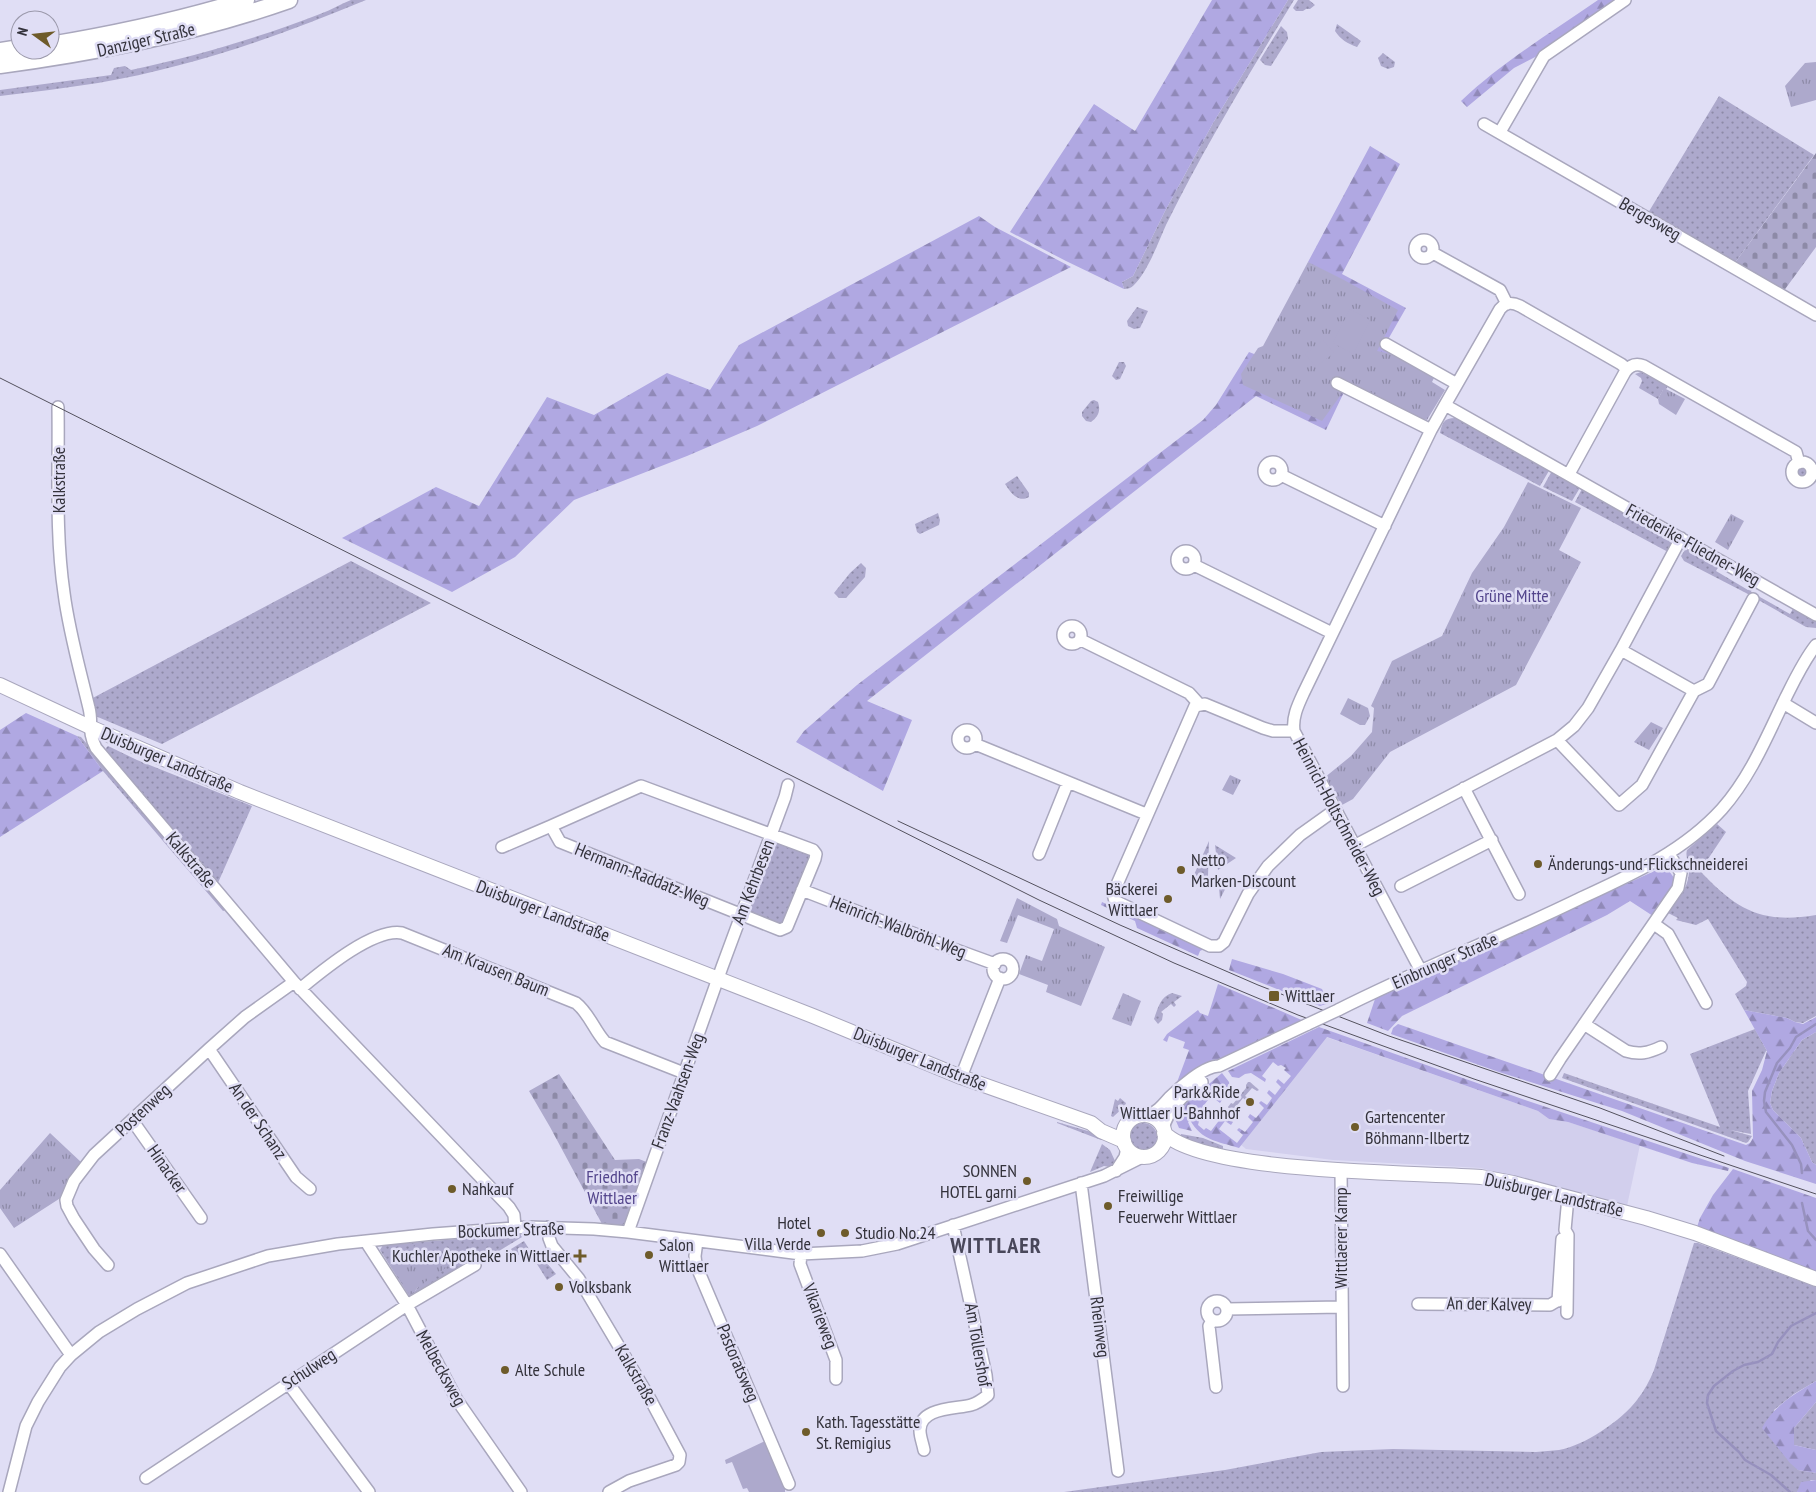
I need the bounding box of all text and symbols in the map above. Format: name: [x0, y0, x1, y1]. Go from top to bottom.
north arrow: [10, 10, 60, 60]
street label: Danziger Straße: [95, 17, 197, 62]
text: N: [13, 26, 32, 38]
street label: Bergesweg: [1615, 192, 1685, 245]
street label: Kalkstraße: [47, 447, 70, 513]
street label: Friederike-Fliedner-Weg: [1622, 498, 1764, 591]
park label: Grüne Mitte: [1475, 584, 1549, 607]
street label: Duisburger Landstraße: [98, 721, 237, 798]
street label: Heinrich-Holtschneider-Weg: [1288, 734, 1391, 900]
street label: Kalkstraße: [161, 827, 221, 892]
street label: Am Kehrbesen: [726, 836, 779, 928]
street label: Hermann-Raddatz-Weg: [572, 837, 713, 912]
place label: Netto Marken-Discount: [1191, 848, 1296, 892]
place label: Änderungs-und-Flickschneiderei: [1548, 852, 1748, 875]
marker: Änderungs-und-Flickschneiderei: [1532, 858, 1544, 870]
marker: Netto Marken-Discount: [1175, 864, 1187, 876]
street label: Duisburger Landstraße: [473, 874, 613, 947]
place label: Bäckerei Wittlaer: [1105, 877, 1158, 921]
street label: Heinrich-Walbröhl-Weg: [827, 890, 970, 963]
marker: Bäckerei Wittlaer: [1162, 893, 1174, 905]
street label: Einbrunger Straße: [1389, 927, 1501, 994]
street label: Am Krausen Baum: [440, 938, 553, 1001]
place label: Wittlaer: [1285, 984, 1335, 1007]
marker: Wittlaer: [1267, 989, 1281, 1003]
street label: Duisburger Landstraße: [850, 1021, 990, 1096]
street label: Franz-Vaahsen-Weg: [646, 1030, 709, 1152]
street label: Postenweg: [110, 1078, 175, 1141]
street label: An der Schanz: [224, 1078, 293, 1164]
place label: Park&Ride Wittlaer U-Bahnhof: [1120, 1080, 1241, 1124]
marker: Park&Ride Wittlaer U-Bahnhof: [1244, 1096, 1256, 1108]
place label: Gartencenter Böhmann-Ilbertz: [1365, 1105, 1470, 1149]
marker: Gartencenter Böhmann-Ilbertz: [1349, 1121, 1361, 1133]
street label: Hinacker: [142, 1140, 192, 1198]
place label: SONNEN HOTEL garni: [940, 1159, 1017, 1203]
park label: Friedhof Wittlaer: [586, 1165, 639, 1209]
street label: Duisburger Landstraße: [1483, 1167, 1626, 1222]
marker: SONNEN HOTEL garni: [1021, 1175, 1033, 1187]
place label: Nahkauf: [462, 1177, 515, 1200]
marker: Nahkauf: [446, 1183, 458, 1195]
place label: Freiwillige Feuerwehr Wittlaer: [1118, 1184, 1237, 1228]
street label: Wittlaerer Kamp: [1329, 1187, 1352, 1289]
marker: Freiwillige Feuerwehr Wittlaer: [1102, 1200, 1114, 1212]
place label: Hotel Villa Verde: [744, 1211, 812, 1255]
street label: Bockumer Straße: [457, 1216, 565, 1243]
place label: Studio No.24: [855, 1221, 936, 1244]
marker: Hotel Villa Verde: [815, 1227, 827, 1239]
marker: Studio No.24: [839, 1227, 851, 1239]
district label: WITTLAER: [949, 1231, 1042, 1259]
place label: Salon Wittlaer: [659, 1233, 709, 1277]
place label: Kuchler Apotheke in Wittlaer: [392, 1244, 570, 1267]
marker: Salon Wittlaer: [643, 1249, 655, 1261]
marker: Kuchler Apotheke in Wittlaer: [574, 1250, 586, 1262]
place label: Volksbank: [568, 1275, 631, 1298]
street label: Vikarieweg: [797, 1279, 843, 1352]
marker: Volksbank: [553, 1281, 565, 1293]
street label: An der Kalvey: [1446, 1291, 1532, 1316]
street label: Rheinweg: [1085, 1295, 1116, 1359]
street label: Am Töllershof: [960, 1301, 997, 1390]
street label: Pastoratsweg: [712, 1320, 765, 1405]
street label: Melbecksweg: [411, 1326, 472, 1410]
street label: Kalkstraße: [610, 1340, 663, 1409]
street label: Schulweg: [277, 1343, 340, 1394]
place label: Alte Schule: [515, 1358, 585, 1381]
marker: Alte Schule: [499, 1364, 511, 1376]
place label: Kath. Tagesstätte St. Remigius: [816, 1410, 920, 1454]
marker: Kath. Tagesstätte St. Remigius: [800, 1426, 812, 1438]

